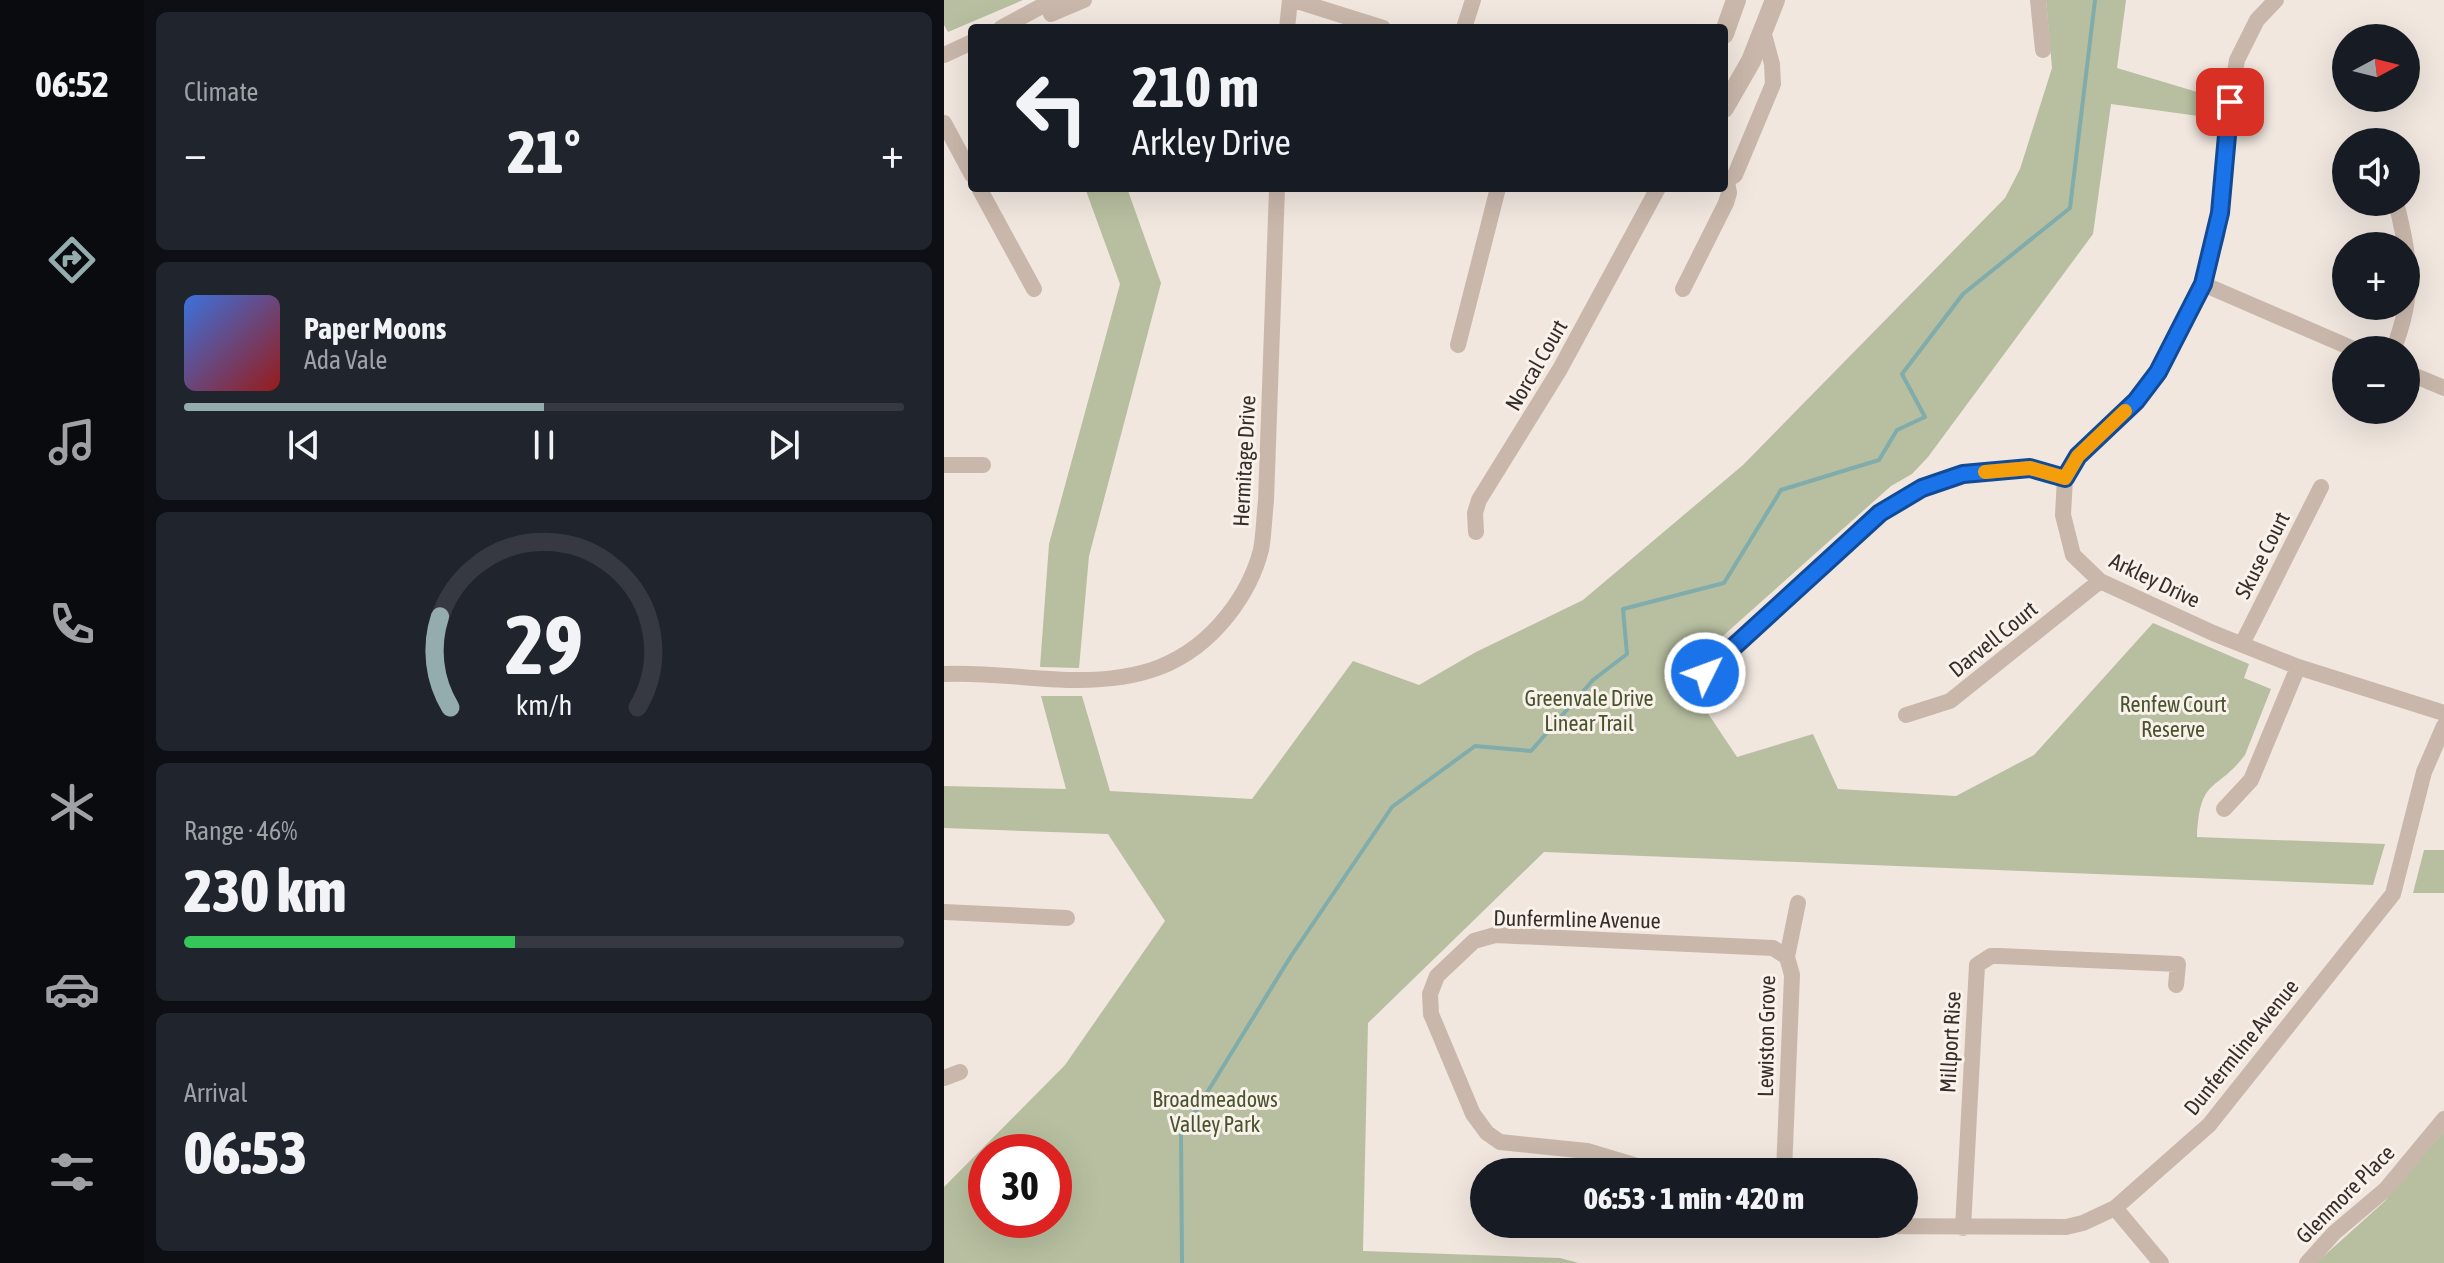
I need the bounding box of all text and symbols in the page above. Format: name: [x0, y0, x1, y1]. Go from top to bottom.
north arrow: [2332, 24, 2420, 112]
map controls: [2332, 24, 2420, 424]
text: 210 m: [1132, 55, 1259, 119]
icon: left: [1000, 56, 1104, 160]
text: 06:52: [35, 63, 109, 105]
pin: [2196, 68, 2264, 136]
text: Climate: [184, 77, 258, 107]
icon: arrive: [2208, 80, 2252, 124]
text: 21°: [508, 117, 580, 186]
text: Arkley Drive: [1132, 121, 1291, 163]
text: −: [184, 127, 207, 177]
text: +: [881, 127, 904, 177]
button: sound: [2332, 128, 2420, 216]
icon: directions: [44, 232, 100, 288]
button: +: [2332, 232, 2420, 320]
text: Paper Moons: [304, 311, 446, 345]
street label: Norcal Court: [1500, 315, 1572, 415]
button: −: [2332, 336, 2420, 424]
text: Ada Vale: [304, 345, 387, 375]
street label: Hermitage Drive: [1228, 395, 1260, 527]
icon: music: [44, 414, 100, 470]
icon: previous: [282, 423, 326, 467]
icon: pause: [522, 423, 566, 467]
icon: next: [762, 423, 806, 467]
street label: Skuse Court: [2229, 507, 2295, 603]
street label: Arkley Drive: [2106, 547, 2204, 613]
text: 29: [505, 595, 583, 691]
icon: phone: [44, 596, 100, 652]
street label: Darvell Court: [1944, 596, 2042, 682]
position arrow: [1663, 631, 1747, 715]
park label: Greenvale Drive Linear Trail: [1524, 685, 1654, 736]
text: km/h: [516, 688, 572, 721]
park label: Renfew Court Reserve: [2119, 691, 2227, 742]
icon: climate: [44, 779, 100, 835]
text: Range · 46%: [184, 816, 297, 846]
text: 230 km: [184, 856, 346, 925]
street label: Dunfermline Avenue: [1493, 905, 1661, 933]
icon: car: [44, 961, 100, 1017]
street label: Dunfermline Avenue: [2178, 974, 2304, 1120]
street label: Lewiston Grove: [1752, 975, 1780, 1097]
street label: Millport Rise: [1934, 991, 1966, 1093]
text: Arrival: [184, 1078, 248, 1108]
park label: Broadmeadows Valley Park: [1152, 1086, 1278, 1137]
text: 06:53: [184, 1118, 307, 1187]
speed limit sign: 30: [968, 1134, 1072, 1238]
street label: Glenmore Place: [2290, 1139, 2400, 1249]
icon: filters: [44, 1144, 100, 1200]
text: 06:53 · 1 min · 420 m: [1584, 1181, 1804, 1215]

